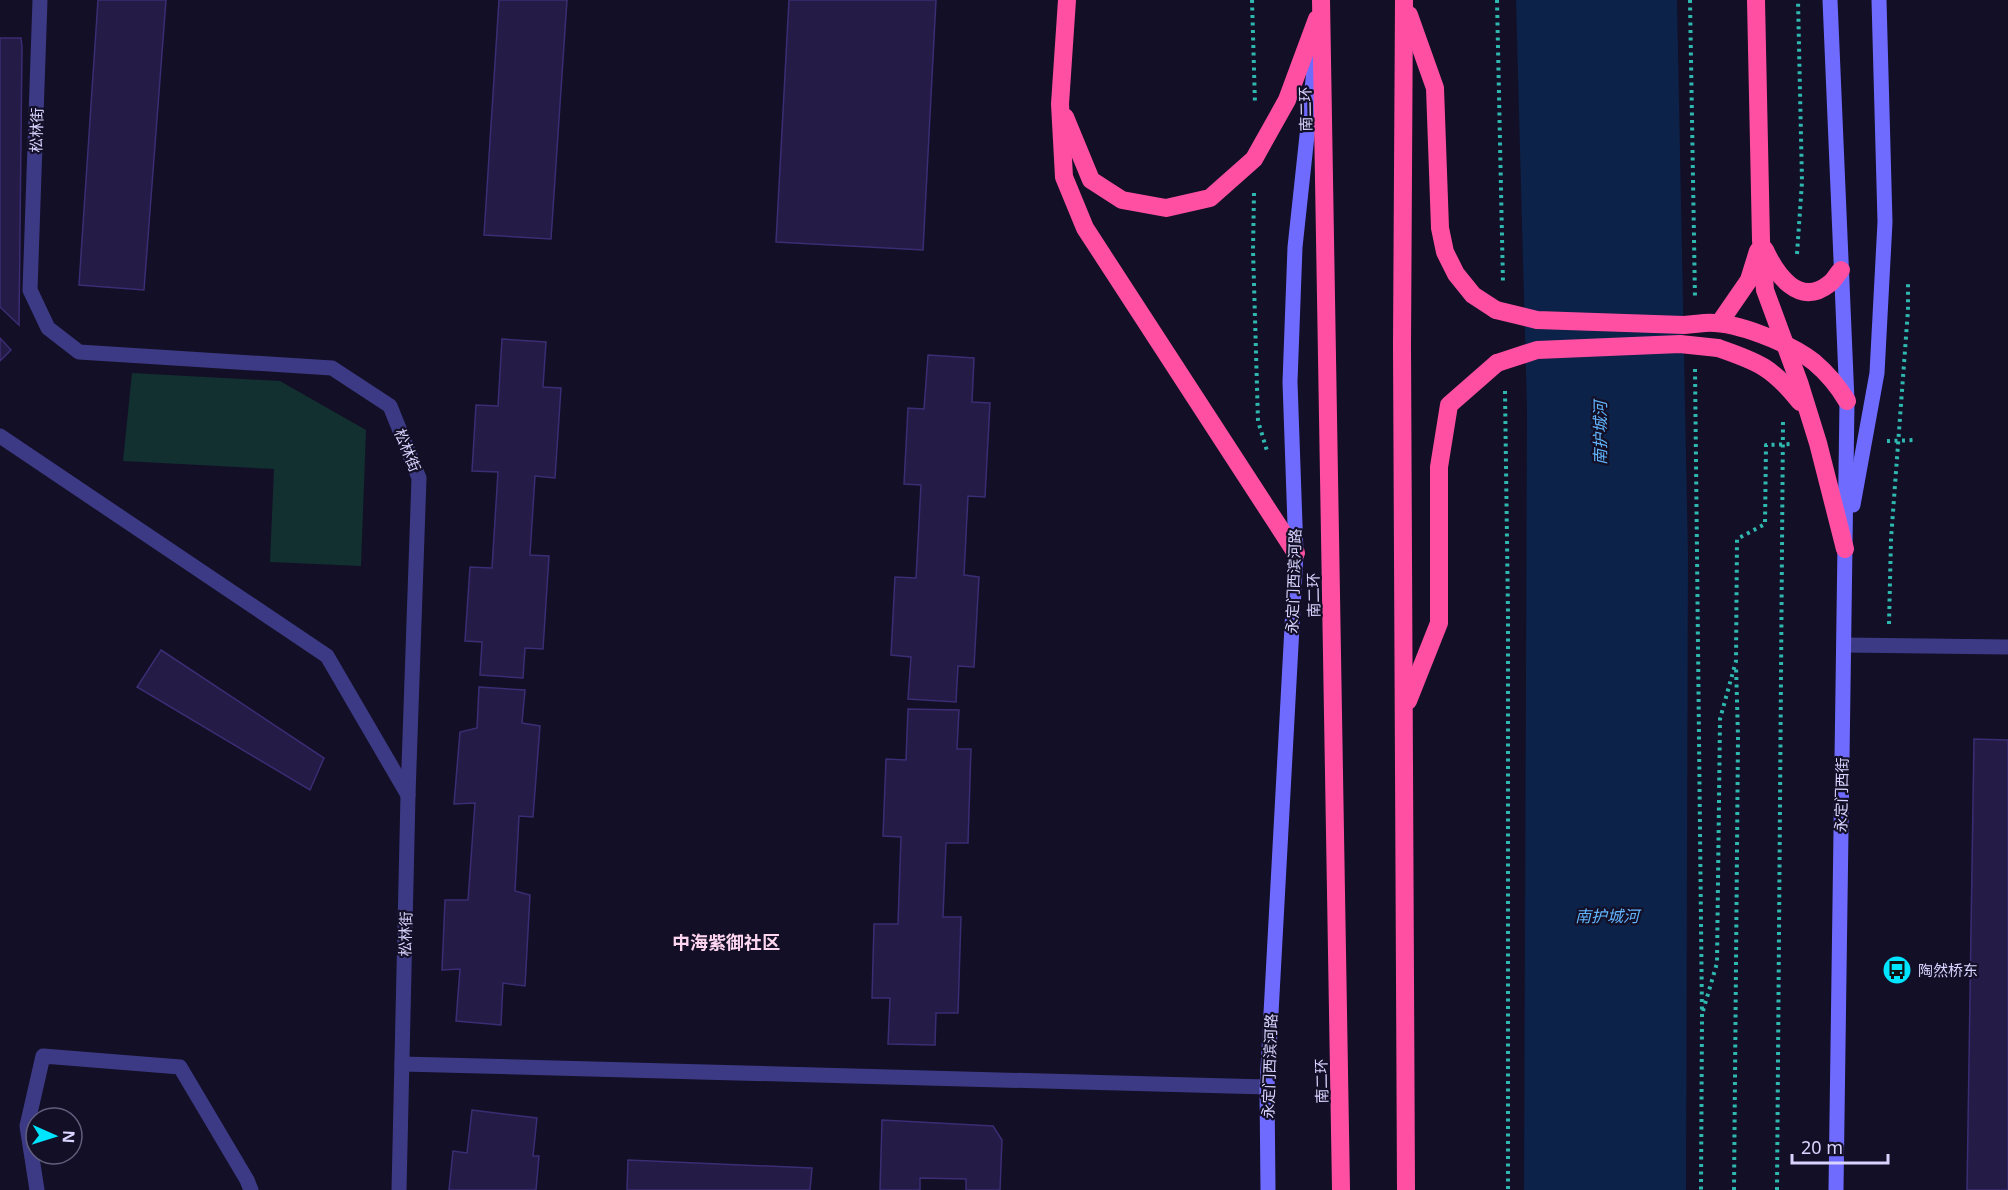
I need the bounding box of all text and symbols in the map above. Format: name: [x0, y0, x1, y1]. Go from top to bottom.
street label: 南二环: [1295, 86, 1315, 132]
street label: 松林街: [25, 107, 47, 153]
water label: 南护城河: [1589, 398, 1611, 465]
street label: 松林街: [390, 425, 426, 475]
street label: 永定门西滨河路: [1281, 528, 1305, 634]
street label: 南二环: [1303, 572, 1323, 618]
street label: 永定门西街: [1830, 757, 1852, 833]
water label: 南护城河: [1575, 905, 1642, 927]
street label: 松林街: [395, 911, 415, 957]
district label: 中海紫御社区: [672, 930, 780, 954]
bus stop icon: 陶然桥东: [1881, 954, 1913, 986]
place label: 陶然桥东: [1918, 960, 1978, 980]
street label: 永定门西滨河路: [1257, 1013, 1281, 1119]
street label: 南二环: [1311, 1058, 1331, 1104]
north arrow: [24, 1106, 84, 1166]
scale bar: [1792, 1127, 1888, 1165]
text: N: [58, 1130, 80, 1144]
text: 20 m: [1801, 1135, 1843, 1159]

